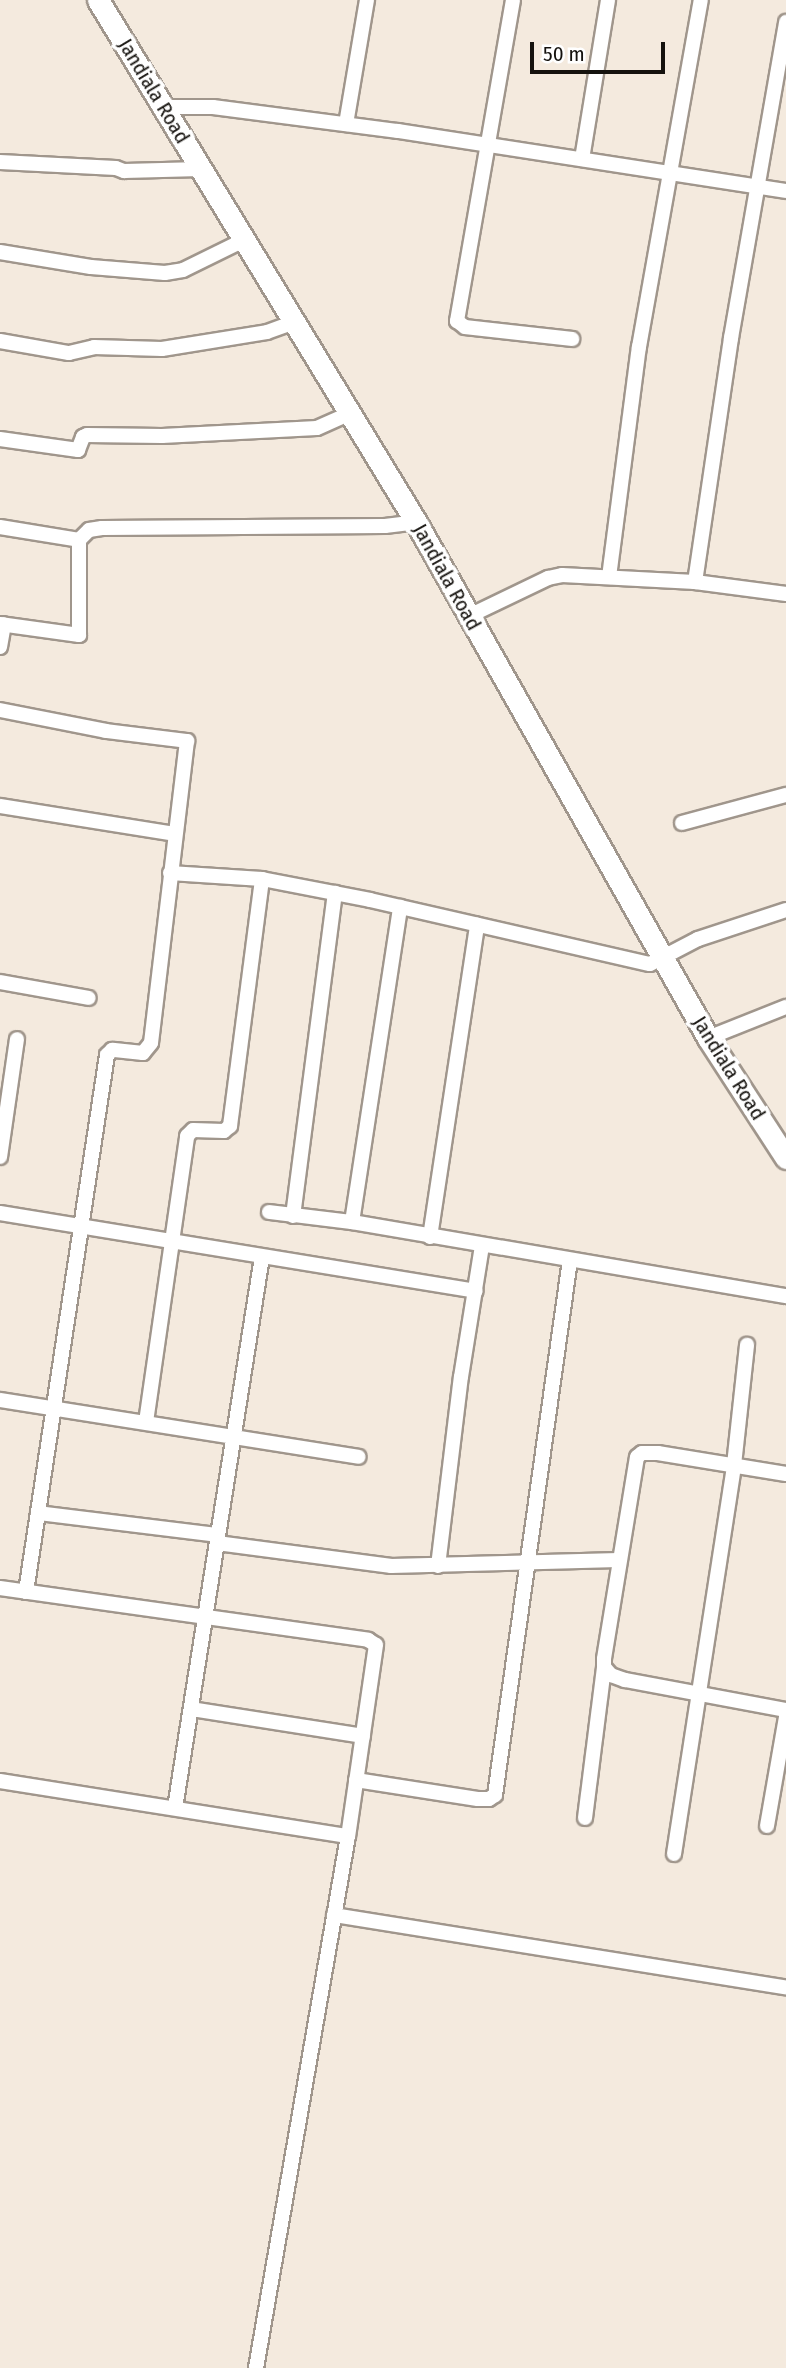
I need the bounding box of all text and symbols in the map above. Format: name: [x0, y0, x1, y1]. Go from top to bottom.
scale bar: [534, 28, 669, 72]
street label: Jandiala Road: [113, 34, 195, 148]
text: 50 m: [543, 41, 585, 67]
street label: Jandiala Road: [407, 519, 487, 635]
street label: Jandiala Road: [687, 1011, 771, 1125]

